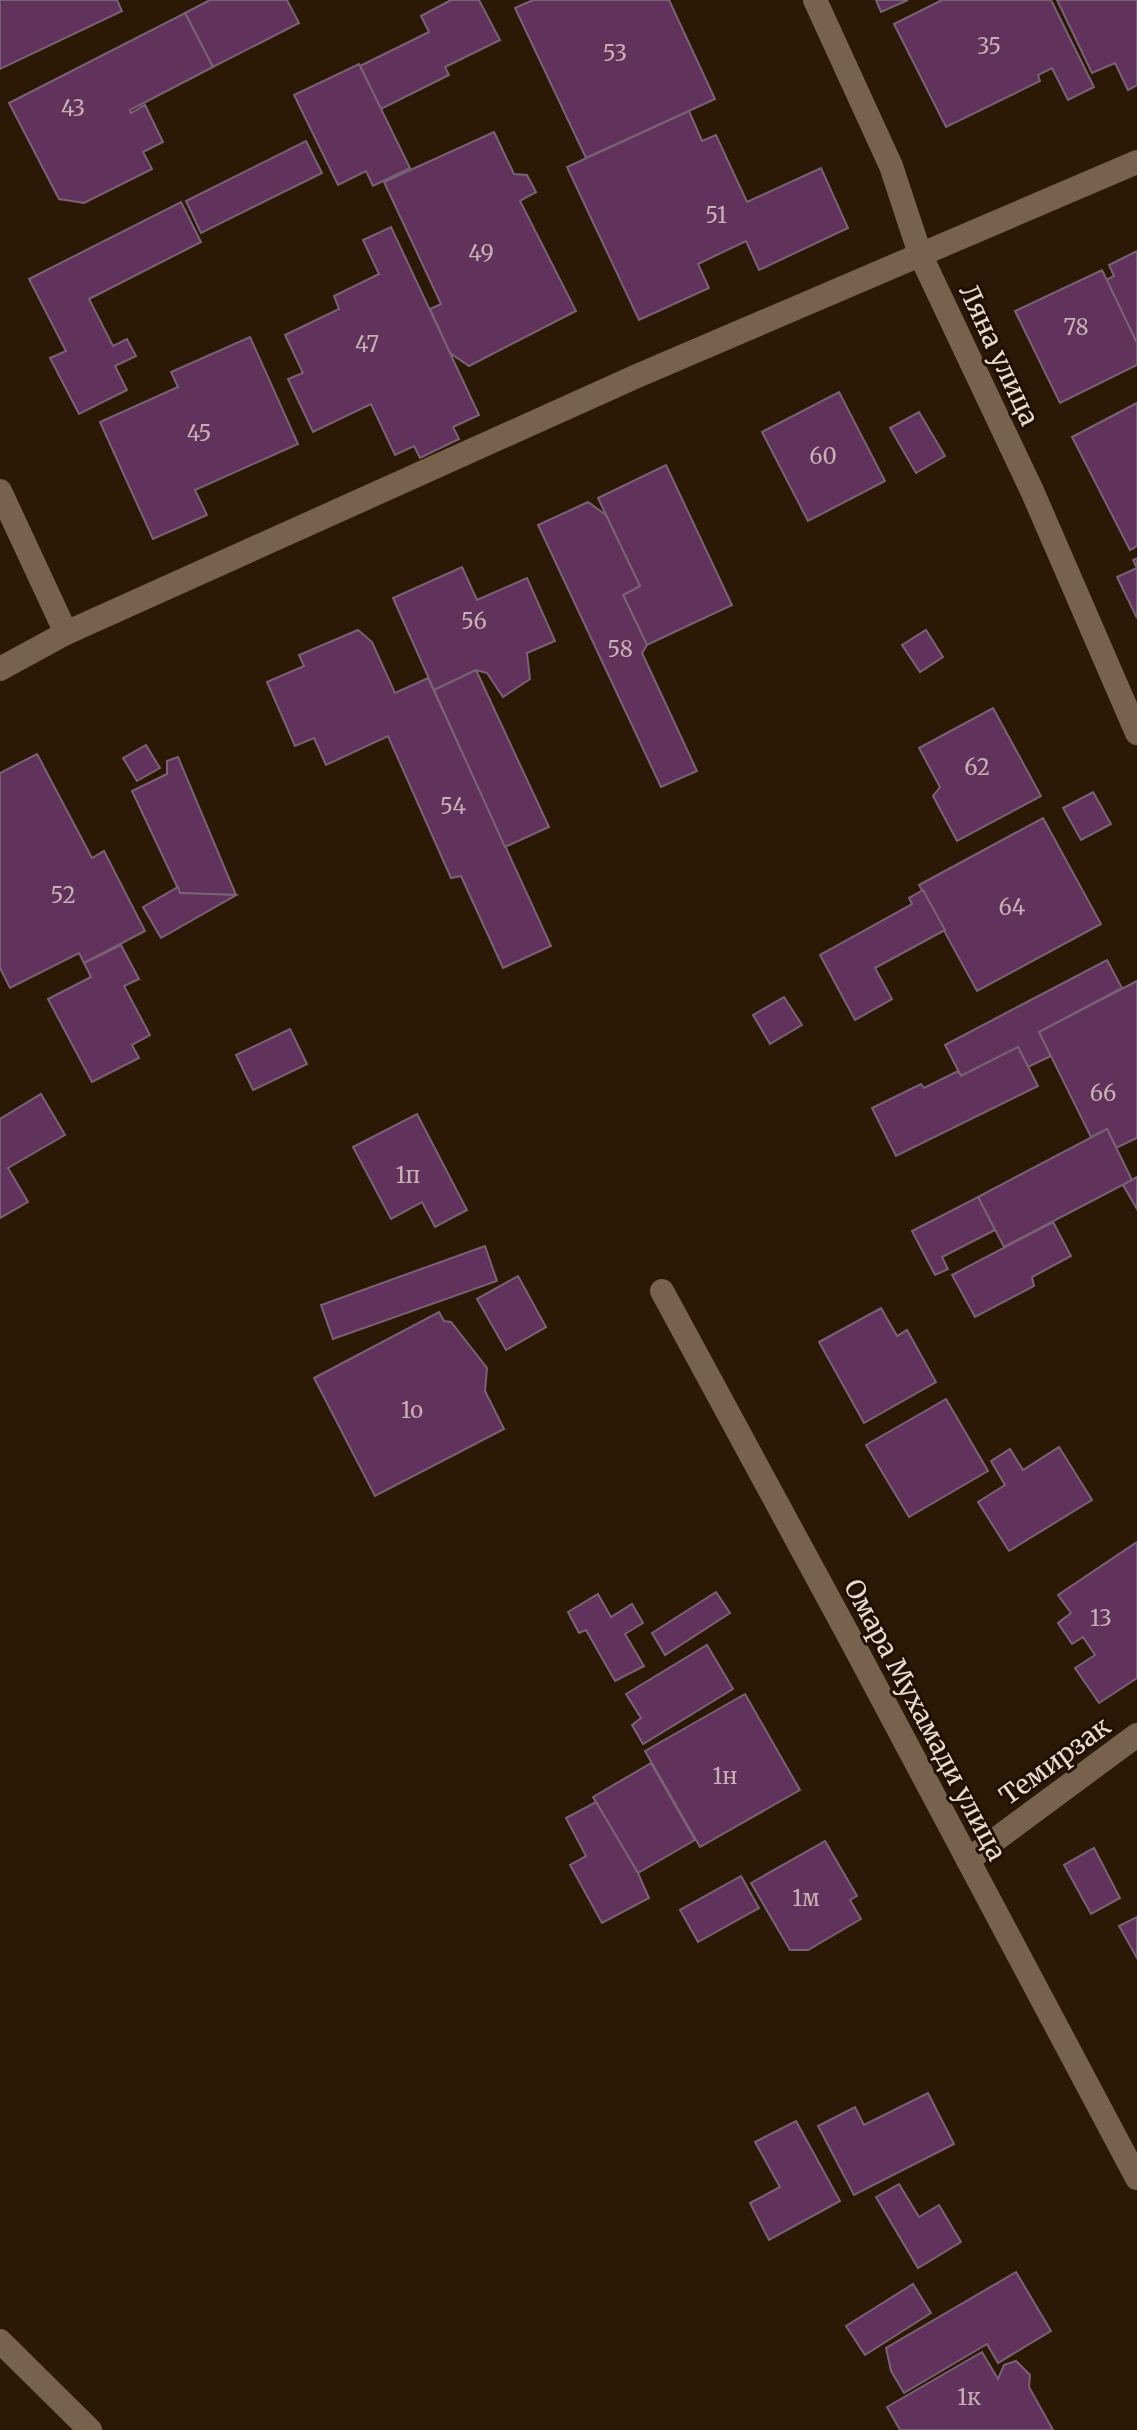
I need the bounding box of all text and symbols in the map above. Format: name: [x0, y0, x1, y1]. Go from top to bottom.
house number: 35: [977, 32, 1001, 60]
house number: 53: [603, 39, 627, 67]
house number: 43: [61, 94, 85, 122]
house number: 51: [705, 201, 727, 229]
house number: 49: [468, 239, 494, 267]
street label: Ляна улица: [952, 279, 1047, 431]
house number: 78: [1063, 313, 1089, 341]
house number: 47: [355, 330, 379, 358]
house number: 45: [187, 419, 211, 447]
house number: 60: [809, 442, 837, 470]
house number: 56: [461, 607, 487, 635]
house number: 58: [607, 635, 633, 663]
house number: 62: [964, 753, 990, 781]
house number: 54: [440, 792, 466, 820]
house number: 52: [50, 881, 76, 909]
house number: 64: [999, 893, 1026, 921]
house number: 66: [1090, 1079, 1116, 1107]
house number: 1п: [396, 1161, 420, 1189]
house number: 1о: [401, 1396, 423, 1424]
street label: Омара Мухамади улица: [837, 1573, 1014, 1866]
house number: 13: [1090, 1604, 1112, 1632]
street label: Темирзак: [993, 1709, 1117, 1812]
house number: 1н: [713, 1762, 737, 1790]
house number: 1м: [792, 1884, 820, 1912]
house number: 1к: [957, 2383, 981, 2411]

